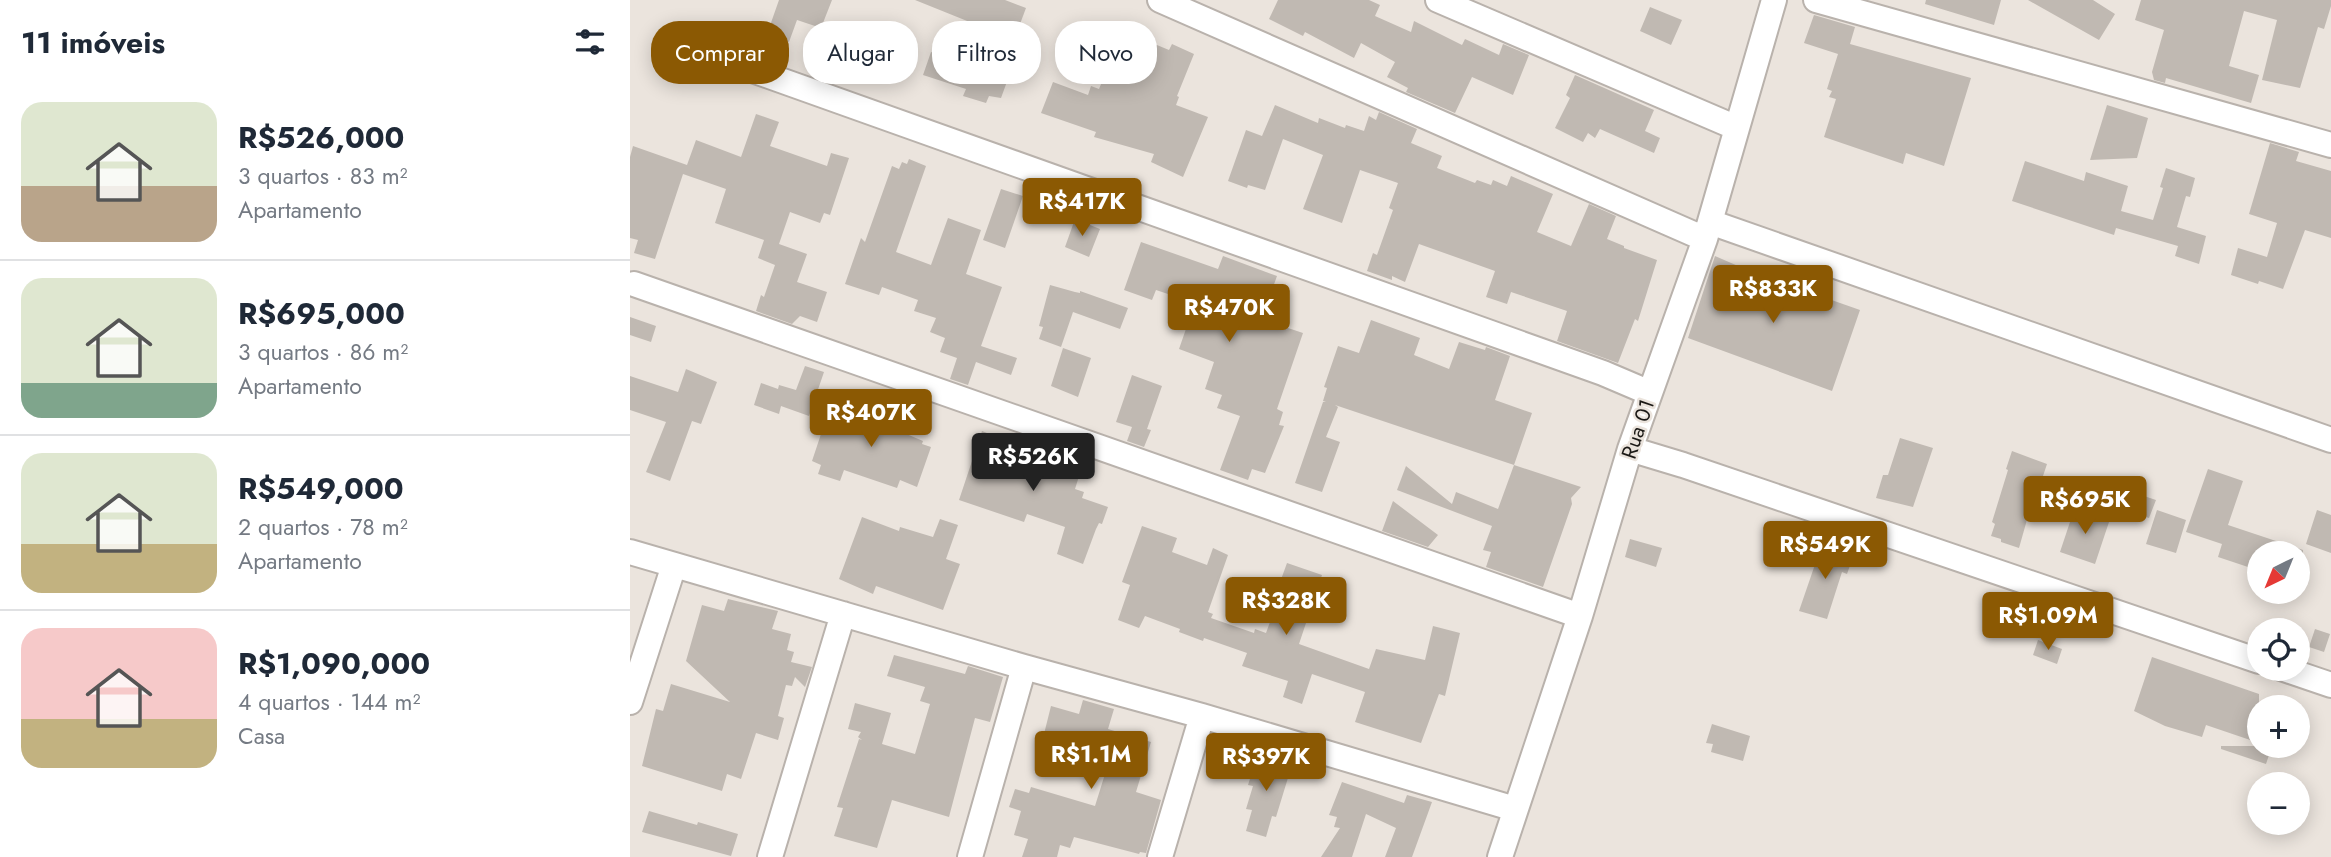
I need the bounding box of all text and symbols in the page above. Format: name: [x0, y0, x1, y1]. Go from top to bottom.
text: 11 imóveis: [21, 21, 165, 64]
chip: Comprar: [651, 21, 789, 84]
chip: Alugar: [803, 21, 918, 84]
chip: Filtros: [932, 21, 1041, 84]
chip: Novo: [1055, 21, 1157, 84]
icon: filters: [571, 23, 609, 61]
text: R$526,000: [238, 116, 404, 159]
icon: home: [77, 130, 161, 214]
text: 3 quartos · 83 m²: [238, 159, 408, 193]
pin: R$417K: [1025, 178, 1139, 238]
text: R$417K: [1039, 184, 1125, 218]
text: Apartamento: [238, 193, 362, 227]
pin: R$833K: [1716, 266, 1830, 325]
text: R$833K: [1729, 271, 1817, 305]
pin: R$470K: [1172, 284, 1286, 344]
text: R$470K: [1184, 290, 1274, 324]
text: R$695,000: [238, 292, 405, 335]
icon: home: [77, 306, 161, 390]
text: 3 quartos · 86 m²: [238, 335, 408, 369]
text: Apartamento: [238, 369, 362, 403]
pin: R$407K: [814, 390, 928, 449]
text: R$407K: [826, 395, 916, 429]
street label: Rua 01: [1614, 395, 1662, 463]
pin: R$526K: [976, 434, 1090, 493]
text: R$526K: [988, 439, 1078, 473]
text: R$549,000: [238, 467, 404, 510]
pin: R$695K: [2028, 476, 2142, 536]
icon: home: [77, 481, 161, 565]
text: R$695K: [2040, 482, 2130, 516]
text: 2 quartos · 78 m²: [238, 510, 408, 544]
pin: R$549K: [1768, 522, 1882, 581]
text: R$549K: [1779, 527, 1871, 561]
north arrow: [2247, 541, 2310, 604]
map controls: [2247, 541, 2310, 835]
text: Apartamento: [238, 544, 362, 578]
pin: R$328K: [1229, 578, 1343, 637]
text: R$328K: [1241, 583, 1331, 617]
pin: R$1.09M: [1983, 592, 2113, 652]
text: R$1.09M: [1998, 598, 2098, 632]
button: locate: [2247, 618, 2310, 681]
text: R$1,090,000: [238, 642, 430, 685]
icon: home: [77, 656, 161, 740]
text: 4 quartos · 144 m²: [238, 685, 420, 719]
button: +: [2247, 695, 2310, 758]
text: Casa: [238, 719, 285, 753]
pin: R$1.1M: [1034, 732, 1148, 791]
pin: R$397K: [1209, 734, 1323, 793]
text: R$1.1M: [1051, 737, 1131, 771]
text: R$397K: [1222, 739, 1310, 773]
button: −: [2247, 772, 2310, 835]

